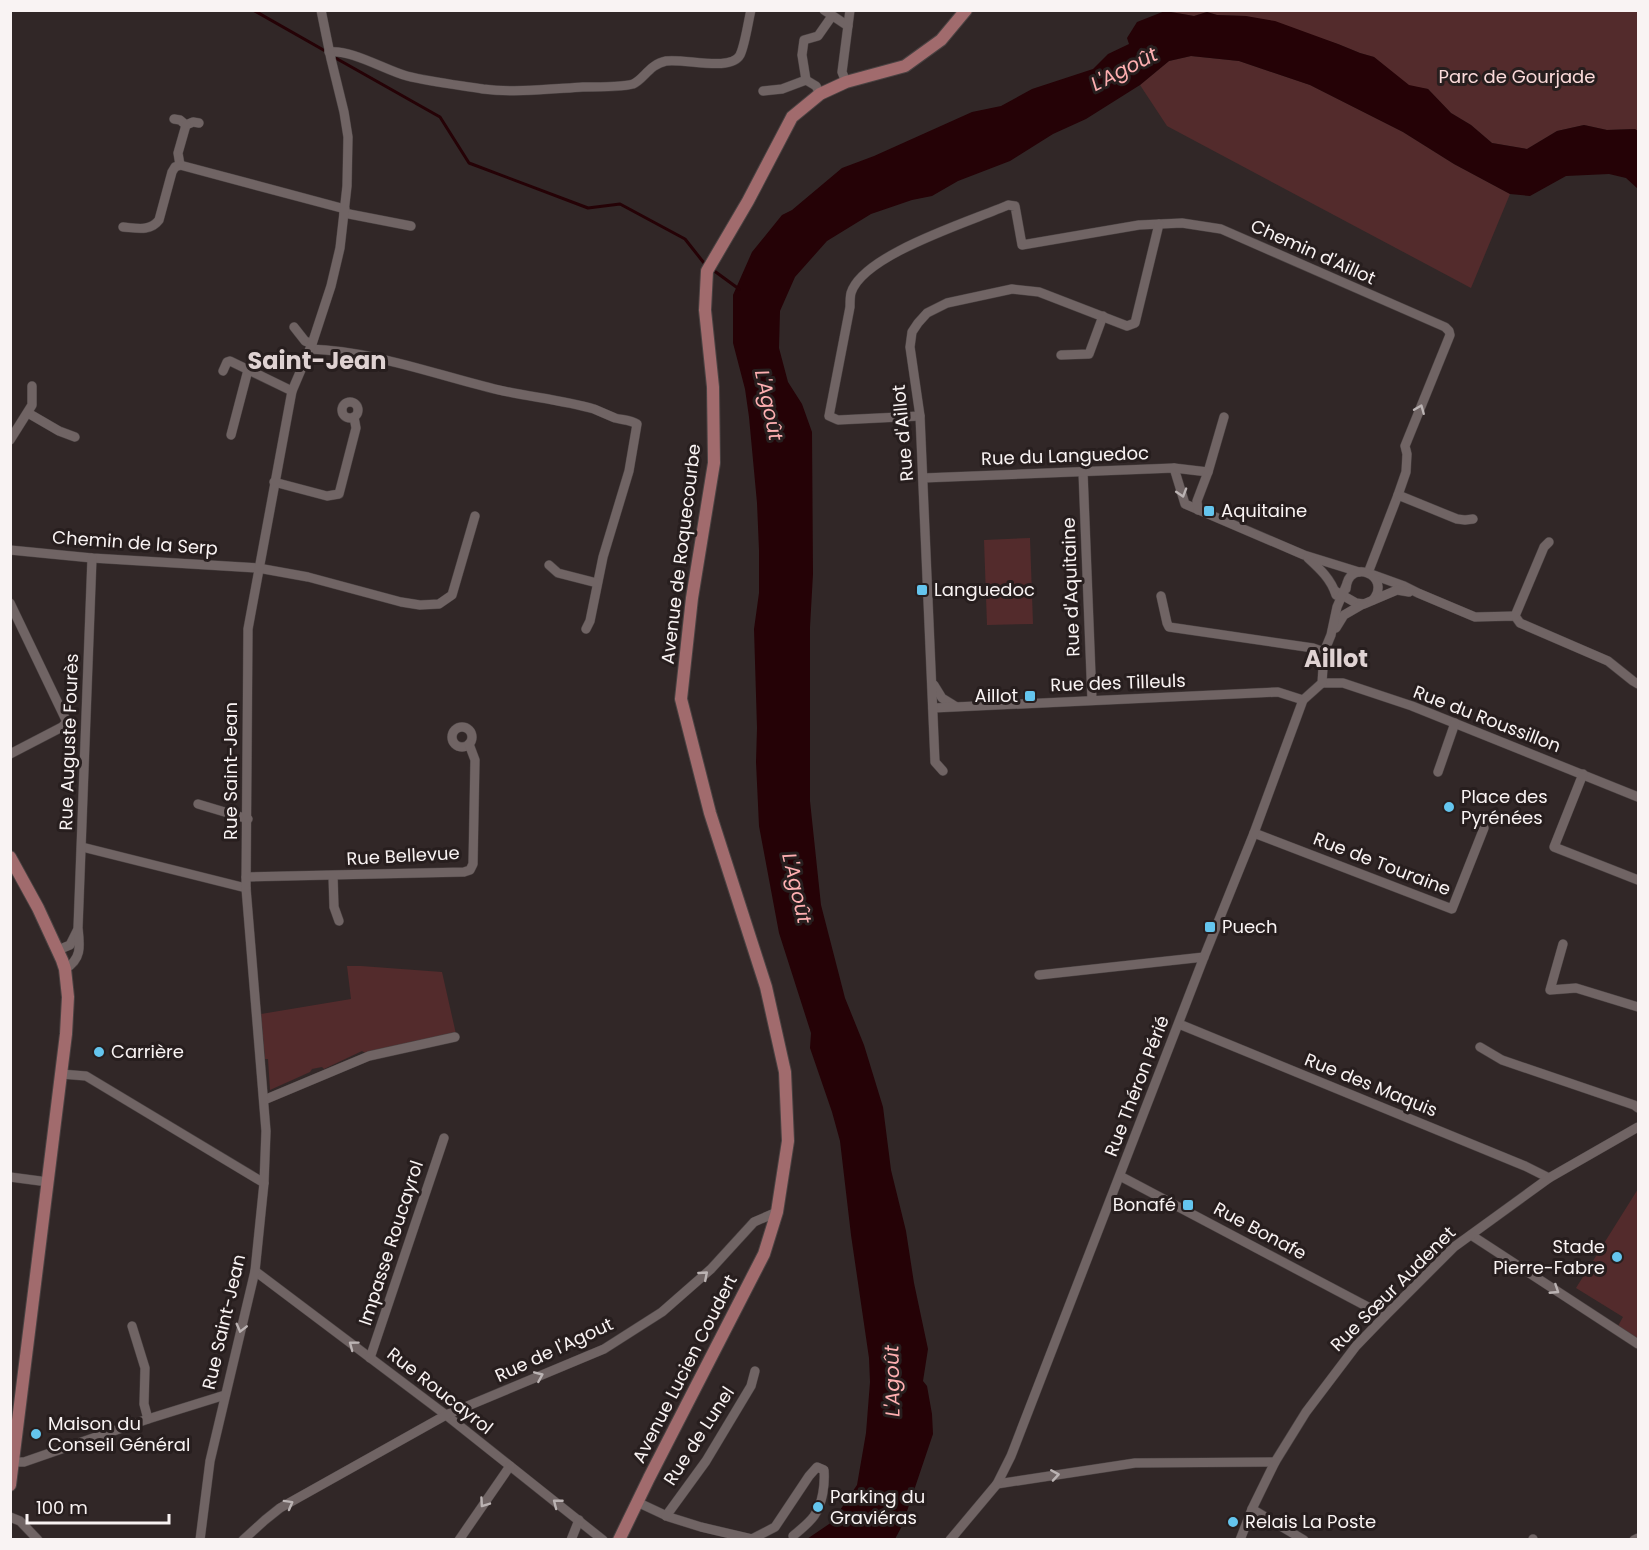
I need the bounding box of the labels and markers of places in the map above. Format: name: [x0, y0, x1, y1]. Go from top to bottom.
place label: Aquitaine: [1221, 498, 1307, 523]
marker: Aquitaine: [1202, 504, 1216, 518]
place label: Languedoc: [934, 577, 1035, 602]
marker: Languedoc: [915, 583, 929, 597]
place label: Aillot: [975, 683, 1018, 708]
marker: Aillot: [1023, 689, 1037, 703]
place label: Place des Pyrénées: [1461, 784, 1548, 830]
marker: Place des Pyrénées: [1442, 800, 1456, 814]
place label: Puech: [1222, 914, 1278, 939]
marker: Puech: [1203, 920, 1217, 934]
place label: Carrière: [111, 1039, 184, 1064]
marker: Carrière: [92, 1045, 106, 1059]
place label: Bonafé: [1113, 1192, 1176, 1217]
marker: Bonafé: [1181, 1198, 1195, 1212]
place label: Stade Pierre-Fabre: [1493, 1234, 1605, 1280]
marker: Stade Pierre-Fabre: [1610, 1250, 1624, 1264]
place label: Maison du Conseil Général: [48, 1411, 190, 1457]
marker: Maison du Conseil Général: [29, 1427, 43, 1441]
place label: Parking du Graviéras: [830, 1484, 925, 1530]
marker: Parking du Graviéras: [811, 1500, 825, 1514]
place label: Relais La Poste: [1245, 1509, 1376, 1534]
marker: Relais La Poste: [1226, 1515, 1240, 1529]

